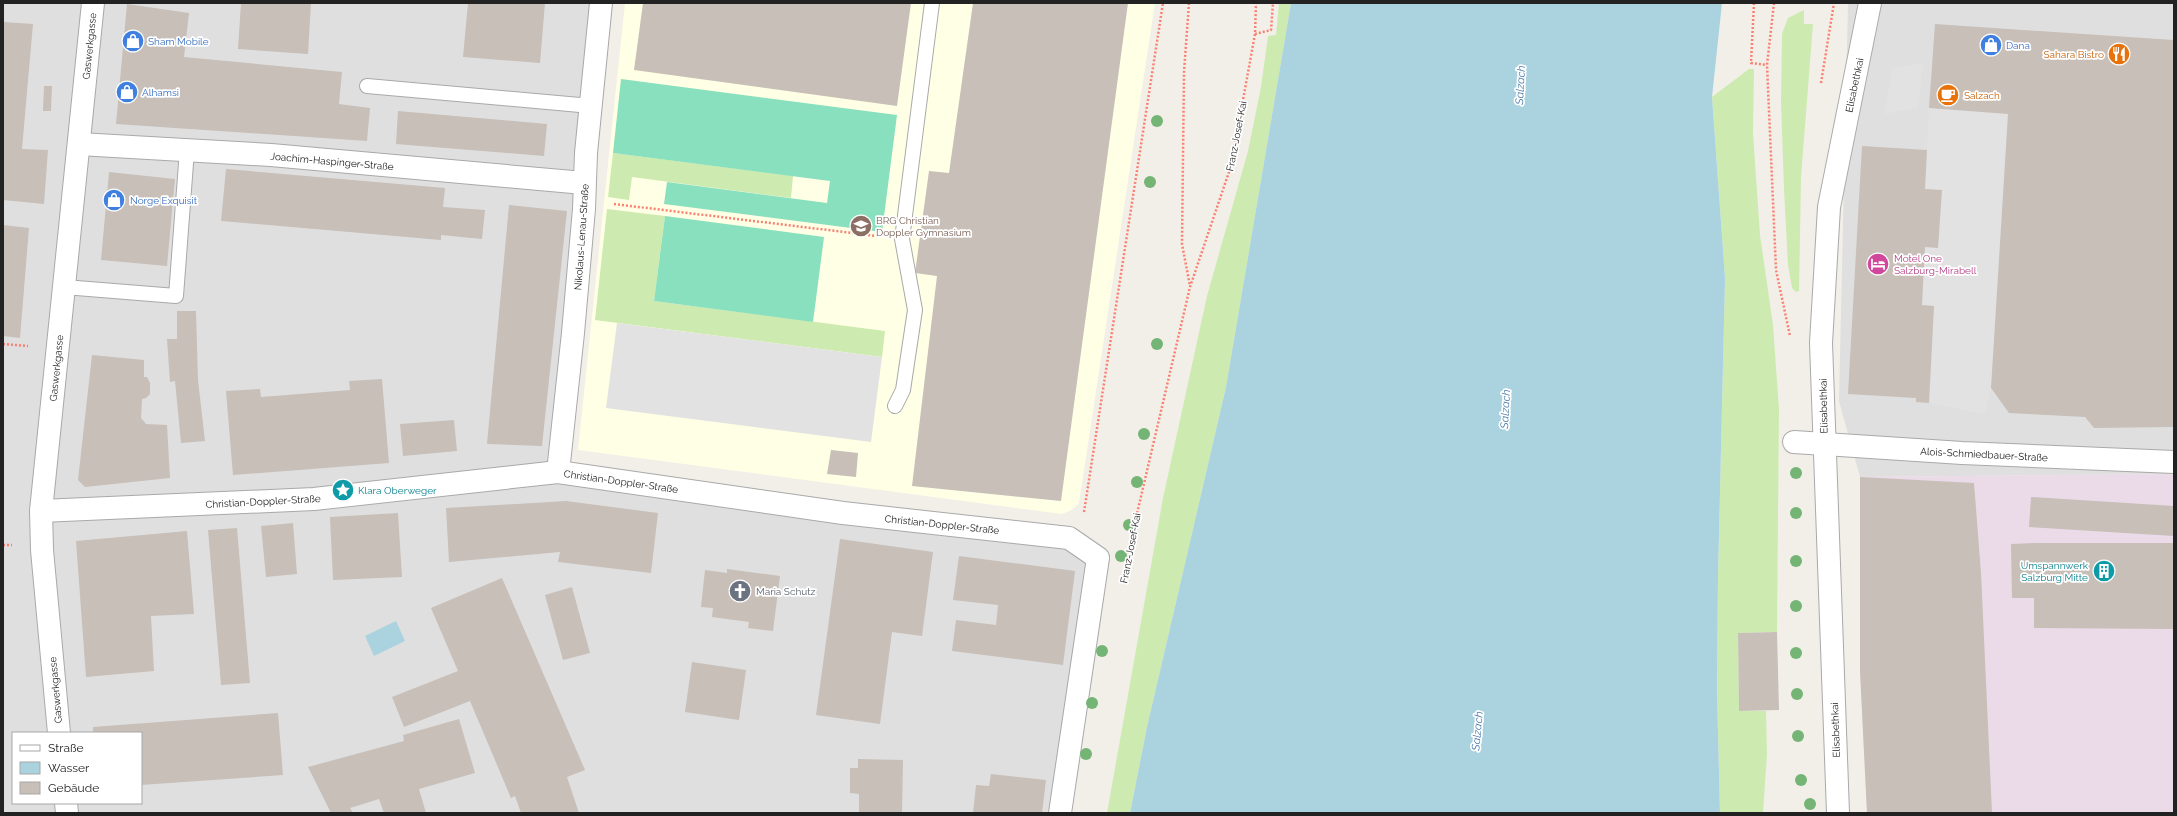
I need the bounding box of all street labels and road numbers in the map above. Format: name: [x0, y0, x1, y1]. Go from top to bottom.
street label: Gaswerkgasse: [81, 12, 98, 80]
street label: Elisabethkai: [1843, 57, 1866, 113]
street label: Franz-Josef-Kai: [1224, 100, 1249, 172]
street label: Joachim-Haspinger-Straße: [270, 151, 394, 172]
street label: Nikolaus-Lenau-Straße: [572, 183, 591, 291]
street label: Gaswerkgasse: [48, 334, 65, 402]
street label: Elisabethkai: [1818, 378, 1829, 434]
street label: Alois-Schmiedbauer-Straße: [1920, 446, 2048, 463]
street label: Christian-Doppler-Straße: [563, 468, 679, 495]
street label: Christian-Doppler-Straße: [205, 493, 321, 510]
street label: Franz-Josef-Kai: [1118, 512, 1143, 584]
street label: Christian-Doppler-Straße: [884, 513, 1000, 536]
street label: Gaswerkgasse: [47, 656, 64, 724]
street label: Elisabethkai: [1829, 702, 1842, 758]

